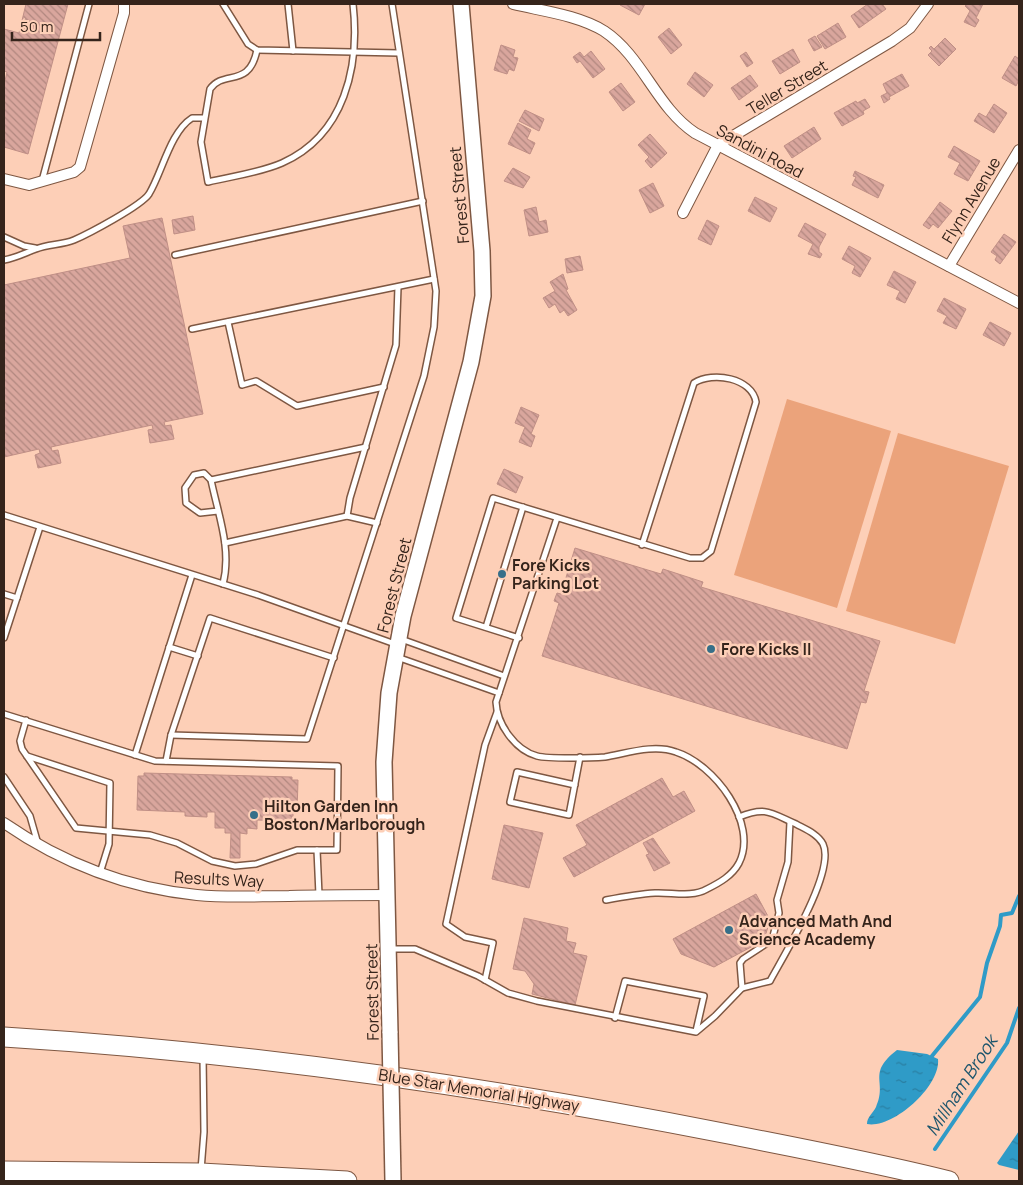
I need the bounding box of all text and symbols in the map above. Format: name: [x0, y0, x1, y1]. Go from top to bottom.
scale bar: [12, 10, 100, 42]
text: 50 m: [20, 16, 54, 37]
street label: Teller Street: [743, 54, 831, 120]
street label: Sandini Road: [713, 119, 807, 183]
street label: Forest Street: [444, 146, 474, 244]
street label: Flynn Avenue: [937, 153, 1005, 247]
street label: Forest Street: [372, 535, 416, 635]
place label: Fore Kicks Parking Lot: [512, 554, 599, 594]
marker: Fore Kicks Parking Lot: [496, 568, 508, 580]
place label: Fore Kicks II: [721, 638, 811, 660]
marker: Fore Kicks II: [705, 643, 717, 655]
place label: Hilton Garden Inn Boston/Marlborough: [264, 795, 425, 835]
marker: Hilton Garden Inn Boston/Marlborough: [248, 809, 260, 821]
street label: Results Way: [173, 866, 265, 892]
place label: Advanced Math And Science Academy: [739, 910, 892, 950]
marker: Advanced Math And Science Academy: [723, 924, 735, 936]
street label: Forest Street: [360, 943, 384, 1041]
water label: Millham Brook: [920, 1028, 1004, 1140]
street label: Blue Star Memorial Highway: [377, 1063, 581, 1117]

